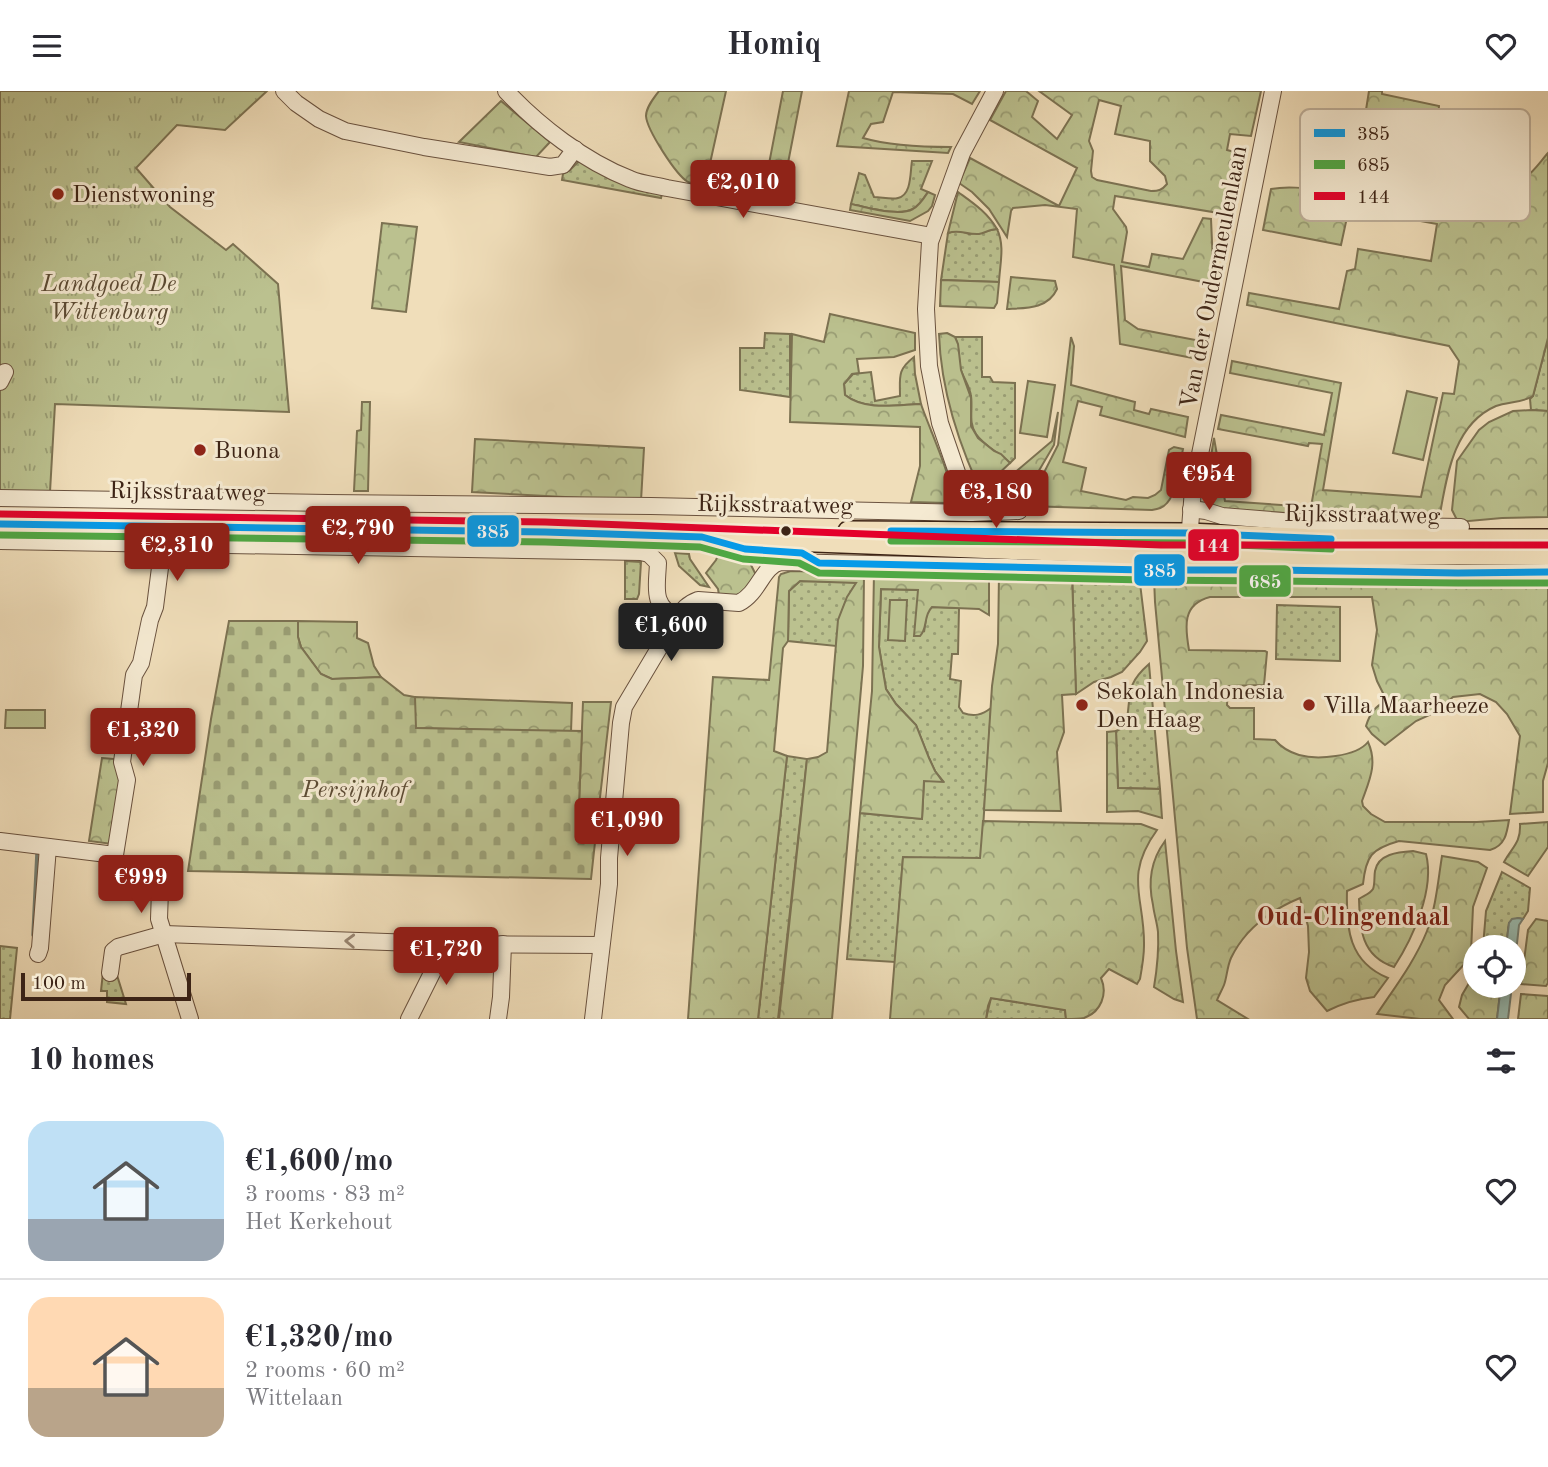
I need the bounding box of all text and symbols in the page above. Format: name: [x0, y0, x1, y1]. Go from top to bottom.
icon: menu: [28, 27, 66, 65]
icon: heart: [1482, 27, 1520, 65]
text: Homiq: [727, 30, 821, 62]
legend: [1300, 109, 1530, 221]
text: 385: [1357, 126, 1390, 145]
street label: Van der Oudermeulenlaan: [1178, 144, 1252, 411]
text: 685: [1357, 157, 1390, 176]
pin: €2,010: [686, 160, 800, 220]
text: €2,010: [706, 171, 780, 194]
place label: Dienstwoning: [72, 184, 215, 208]
marker: Dienstwoning: [50, 186, 66, 202]
text: 144: [1357, 189, 1390, 208]
park label: Landgoed De Wittenburg: [40, 273, 177, 325]
place label: Buona: [214, 440, 280, 464]
marker: Buona: [192, 442, 208, 458]
pin: €954: [1168, 453, 1250, 512]
text: €954: [1182, 463, 1236, 486]
pin: €3,180: [939, 471, 1053, 530]
street label: Rijksstraatweg: [109, 480, 265, 506]
text: €3,180: [959, 481, 1033, 504]
street label: Rijksstraatweg: [697, 493, 853, 519]
street label: Rijksstraatweg: [1284, 503, 1440, 529]
pin: €2,790: [301, 507, 415, 566]
line badge: 385: [466, 514, 520, 548]
text: €2,790: [321, 517, 395, 540]
pin: €2,310: [120, 524, 234, 583]
text: 385: [476, 524, 510, 543]
unlabelled marker: [779, 524, 793, 538]
line badge: 144: [1187, 528, 1240, 562]
text: €2,310: [140, 534, 214, 557]
text: 144: [1196, 538, 1230, 557]
line badge: 385: [1133, 553, 1186, 587]
text: 385: [1143, 563, 1177, 582]
line badge: 685: [1238, 564, 1292, 598]
text: 685: [1248, 574, 1282, 593]
pin: €1,600: [614, 603, 728, 663]
text: €1,600: [634, 614, 708, 637]
place label: Sekolah Indonesia Den Haag: [1096, 681, 1284, 733]
place label: Villa Maarheeze: [1323, 695, 1489, 719]
marker: Sekolah Indonesia Den Haag: [1074, 697, 1090, 713]
marker: Villa Maarheeze: [1301, 697, 1317, 713]
pin: €1,320: [86, 709, 200, 768]
text: €1,320: [106, 719, 180, 742]
park label: Persijnhof: [301, 779, 413, 803]
pin: €1,090: [570, 799, 684, 858]
text: €1,090: [590, 809, 664, 832]
pin: €999: [100, 855, 182, 915]
text: €999: [114, 866, 168, 889]
district label: Oud-Clingendaal: [1256, 905, 1450, 931]
pin: €1,720: [389, 927, 503, 987]
one-way arrow: [344, 933, 355, 948]
map controls: [1463, 935, 1526, 998]
button: locate: [1463, 935, 1526, 998]
text: €1,720: [409, 938, 483, 961]
scale bar: [21, 970, 191, 1002]
text: 100 m: [32, 975, 85, 994]
icon: filters: [1482, 1042, 1520, 1080]
text: 10 homes: [28, 1046, 154, 1076]
text: €1,600/mo: [245, 1147, 393, 1177]
icon: home: [84, 1149, 168, 1233]
icon: heart: [1482, 1172, 1520, 1210]
text: 3 rooms · 83 m²: [245, 1183, 405, 1206]
text: Het Kerkehout: [245, 1211, 392, 1234]
text: €1,320/mo: [245, 1323, 393, 1353]
icon: home: [84, 1325, 168, 1409]
icon: heart: [1482, 1348, 1520, 1386]
text: 2 rooms · 60 m²: [245, 1359, 405, 1382]
text: Wittelaan: [245, 1387, 343, 1410]

